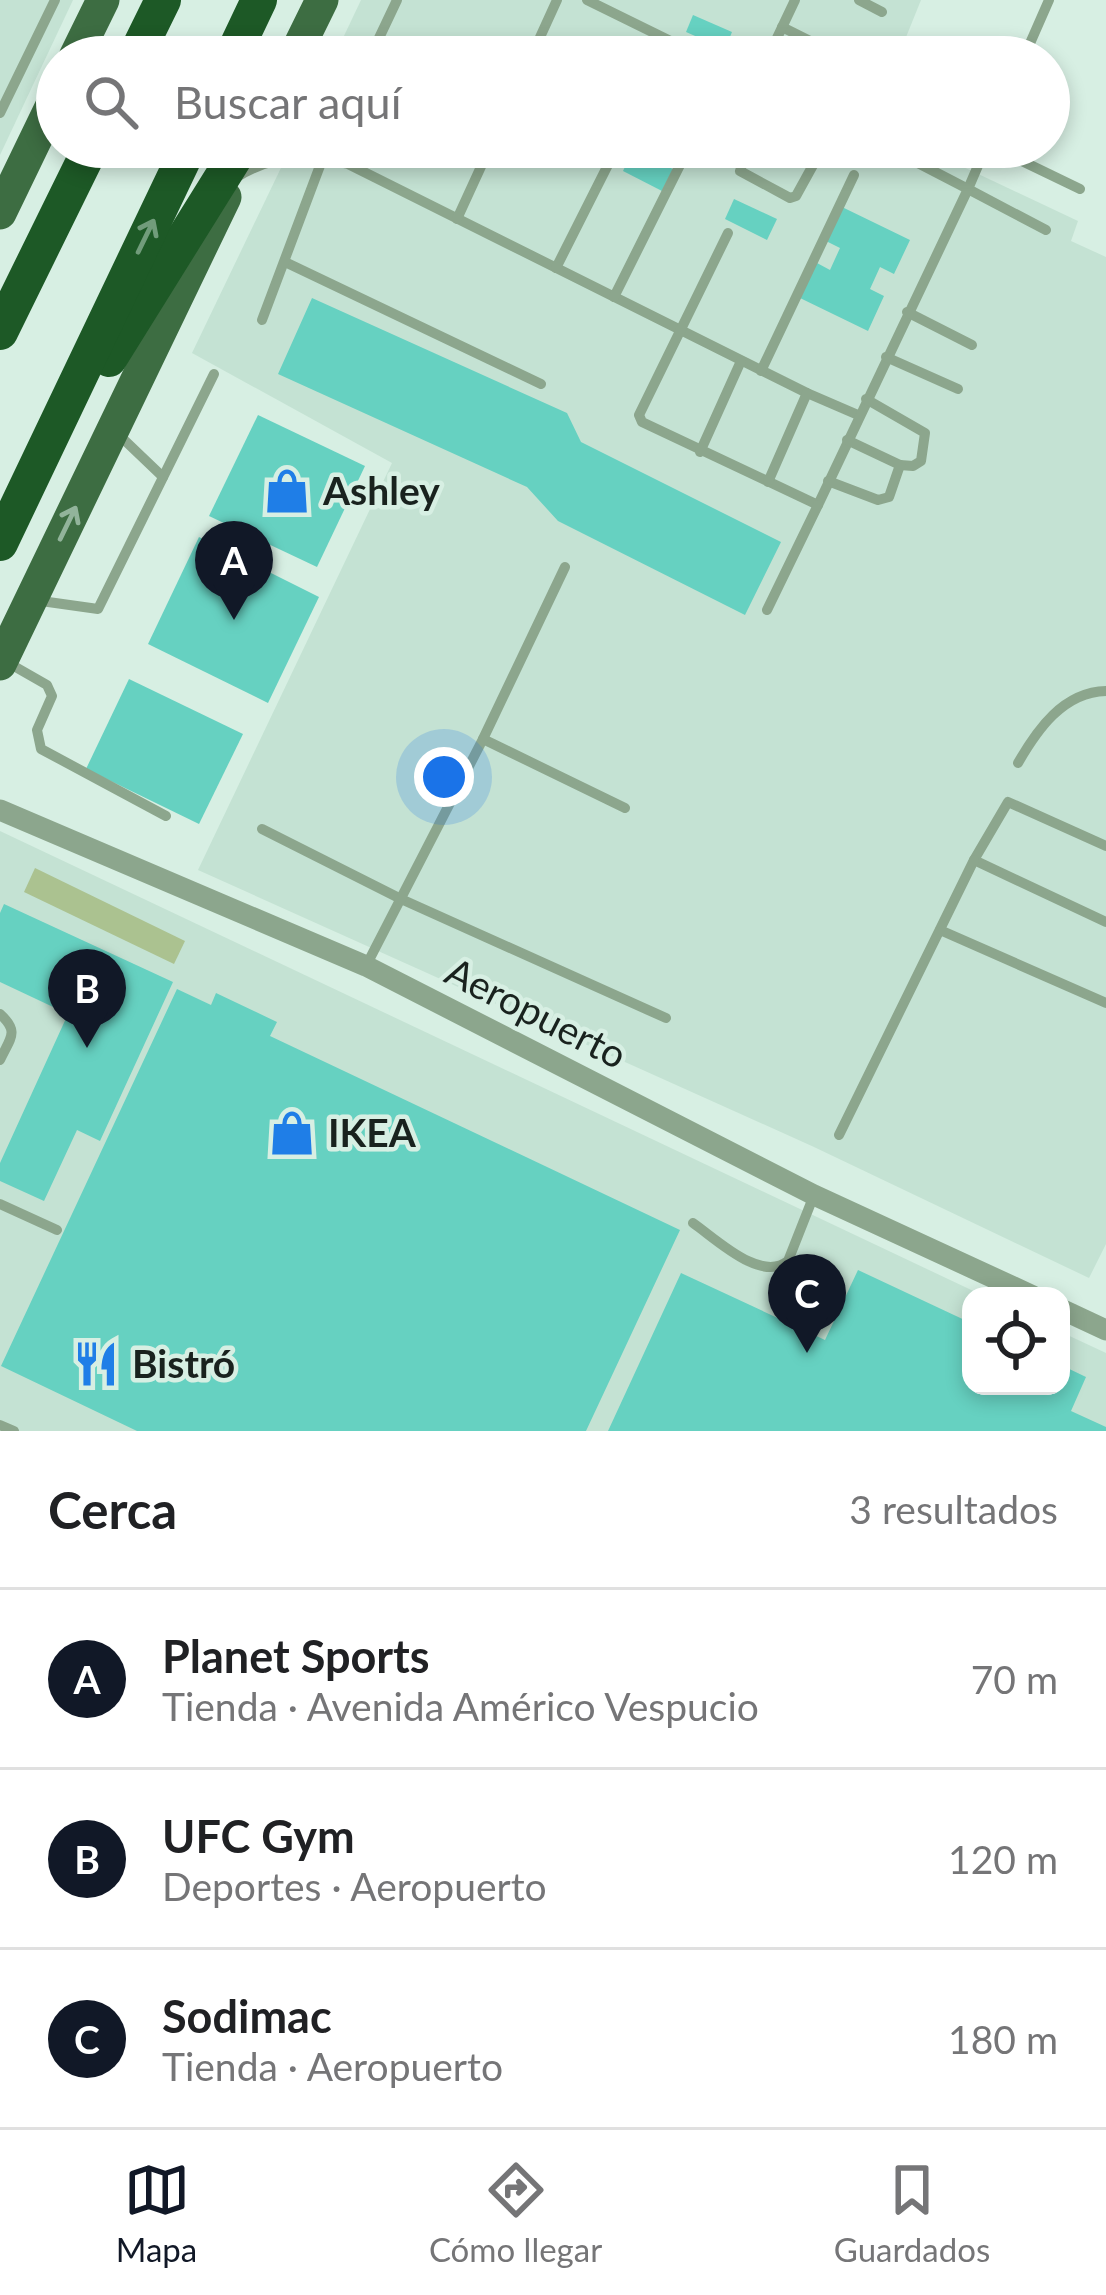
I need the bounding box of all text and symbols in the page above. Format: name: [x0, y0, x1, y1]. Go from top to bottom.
search box: [36, 36, 1070, 168]
icon: search: [78, 69, 144, 135]
text: Buscar aquí: [174, 75, 401, 129]
one-way arrow: [136, 219, 158, 255]
shop icon: Ashley: [262, 466, 312, 516]
place label: Ashley: [322, 467, 440, 513]
one-way arrow: [58, 505, 80, 541]
pin: A: [195, 521, 273, 620]
your location: [414, 747, 474, 807]
street label: Aeropuerto: [439, 947, 634, 1077]
pin: B: [48, 949, 126, 1048]
shop icon: IKEA: [267, 1108, 317, 1158]
place label: IKEA: [328, 1109, 417, 1155]
pin: C: [768, 1254, 846, 1353]
map controls: [962, 1287, 1070, 1395]
button: locate: [962, 1287, 1070, 1395]
restaurant icon: Bistró: [71, 1339, 121, 1389]
place label: Bistró: [132, 1340, 235, 1386]
text: Cerca: [48, 1479, 177, 1540]
text: 3 resultados: [849, 1486, 1058, 1532]
text: Planet Sports: [162, 1629, 430, 1683]
text: A: [73, 1656, 101, 1702]
text: 70 m: [971, 1656, 1058, 1702]
text: Tienda · Avenida Américo Vespucio: [162, 1683, 759, 1729]
text: UFC Gym: [162, 1809, 355, 1863]
text: B: [74, 1836, 100, 1882]
text: 120 m: [948, 1836, 1058, 1882]
text: Deportes · Aeropuerto: [162, 1863, 547, 1909]
text: Sodimac: [162, 1989, 332, 2043]
text: C: [74, 2016, 100, 2062]
text: 180 m: [948, 2016, 1058, 2062]
text: Tienda · Aeropuerto: [162, 2043, 503, 2089]
tab: Mapa: [116, 2157, 197, 2269]
tab: Cómo llegar: [429, 2157, 602, 2269]
tab: Guardados: [834, 2157, 990, 2269]

